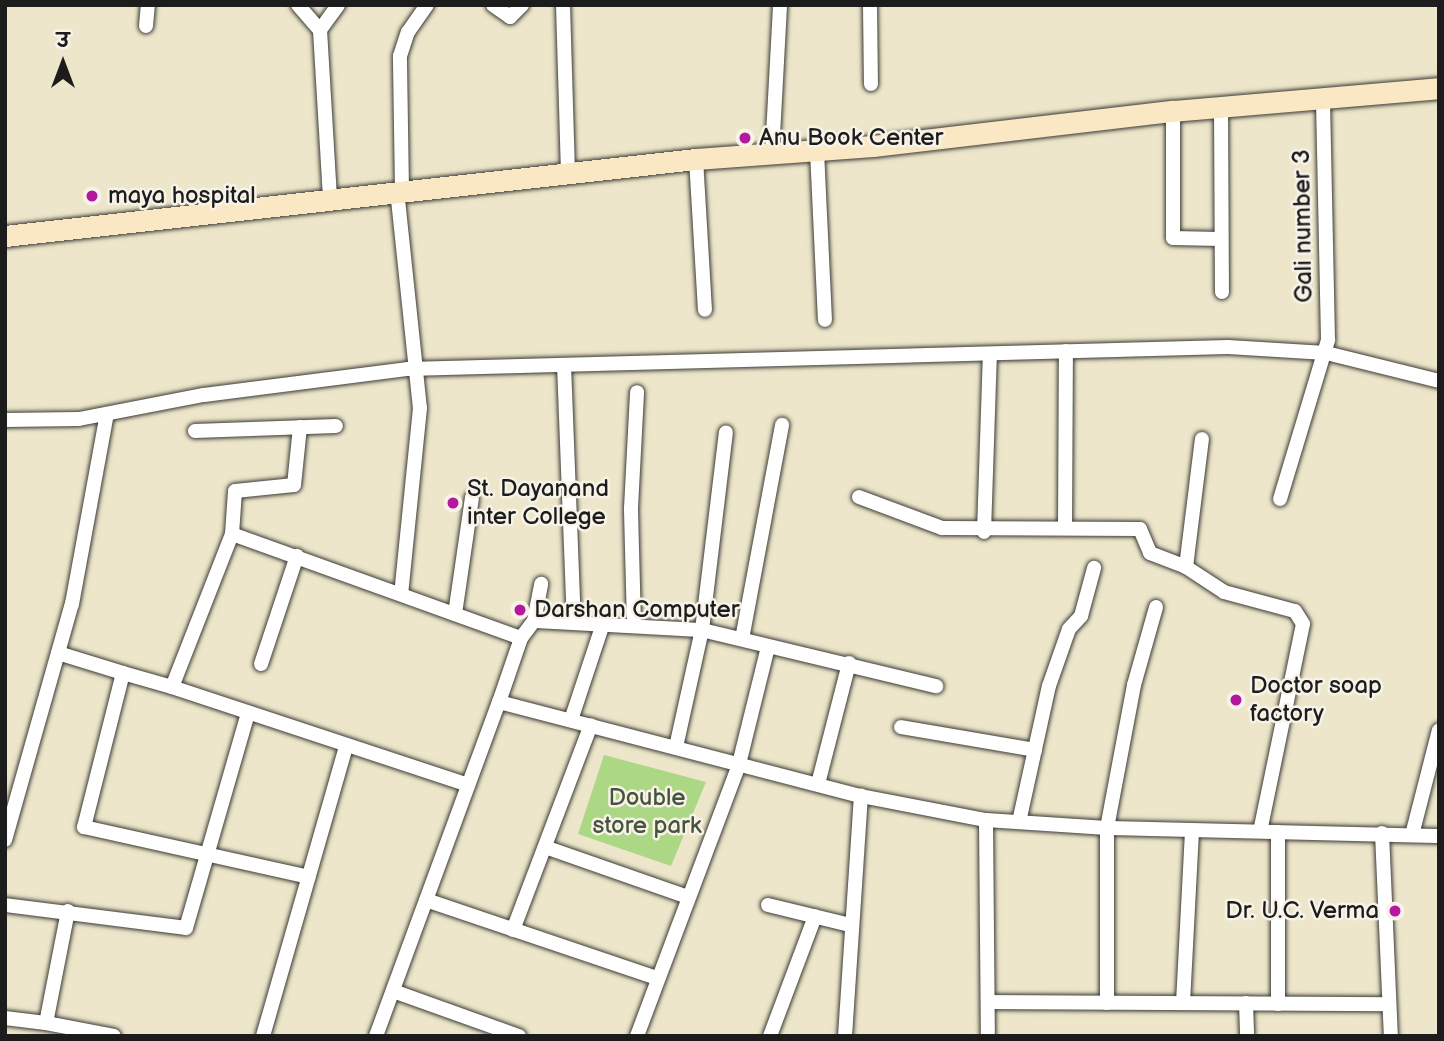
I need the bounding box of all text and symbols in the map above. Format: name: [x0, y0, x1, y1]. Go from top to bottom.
north arrow: [28, 28, 98, 98]
text: उ: [57, 30, 69, 53]
place label: Anu Book Center: [759, 124, 943, 152]
marker: Anu Book Center: [737, 130, 753, 146]
street label: Gali number 3: [1287, 149, 1319, 303]
place label: maya hospital: [108, 182, 256, 210]
marker: maya hospital: [82, 186, 102, 206]
place label: St. Dayanand inter College: [467, 475, 609, 531]
marker: St. Dayanand inter College: [445, 495, 461, 511]
place label: Darshan Computer: [534, 596, 739, 624]
marker: Darshan Computer: [512, 602, 528, 618]
place label: Doctor soap factory: [1250, 672, 1382, 728]
marker: Doctor soap factory: [1228, 692, 1244, 708]
park label: Double store park: [593, 784, 701, 840]
place label: Dr. U.C. Verma: [1225, 897, 1379, 925]
marker: Dr. U.C. Verma: [1385, 901, 1405, 921]

